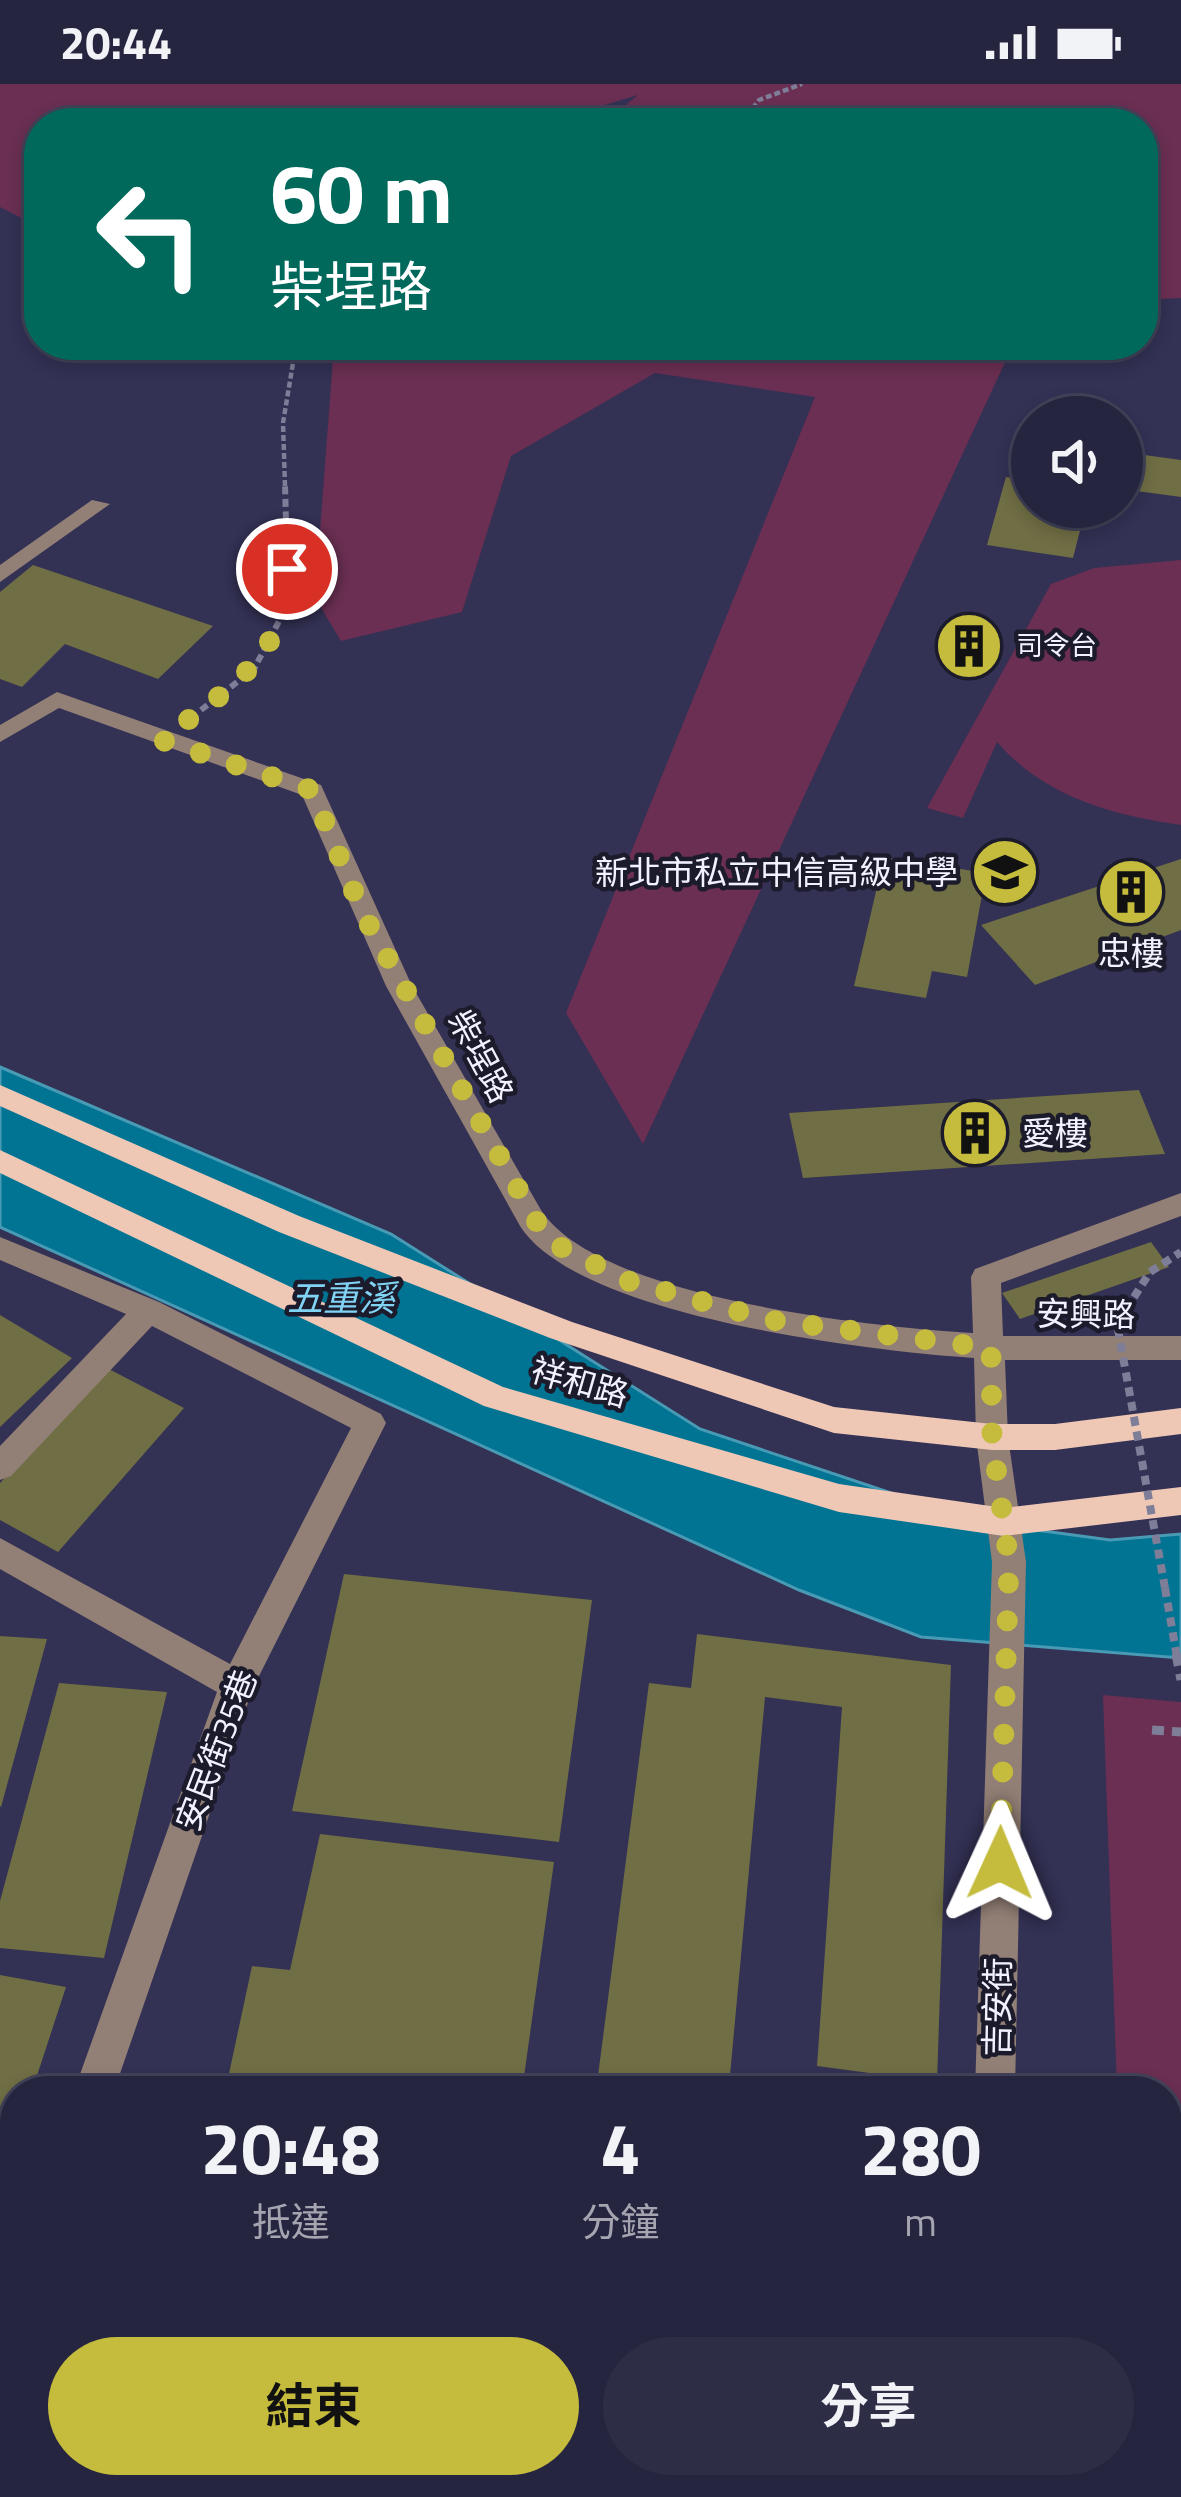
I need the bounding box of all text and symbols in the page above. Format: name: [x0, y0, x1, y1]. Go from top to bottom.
text: 20:44: [60, 8, 172, 76]
text: 60 m: [270, 128, 453, 256]
icon: left: [72, 156, 228, 312]
text: 柴埕路: [270, 245, 432, 327]
map controls: [1011, 396, 1143, 528]
button: sound: [1011, 396, 1143, 528]
pin: [236, 518, 338, 620]
icon: arrive: [254, 536, 320, 602]
building icon: 司令台: [934, 611, 1004, 681]
place label: 司令台: [1016, 624, 1097, 665]
school or university icon: 新北市私立中信高級中學: [970, 837, 1040, 907]
place label: 新北市私立中信高級中學: [595, 847, 958, 897]
building icon: 忠樓: [1096, 857, 1166, 927]
place label: 忠樓: [1098, 928, 1164, 978]
street label: 柴埕路: [436, 1001, 526, 1111]
building icon: 愛樓: [940, 1098, 1010, 1168]
place label: 愛樓: [1022, 1108, 1088, 1158]
water label: 五重溪: [287, 1270, 400, 1325]
street label: 安興路: [1036, 1288, 1136, 1340]
street label: 祥和路: [526, 1344, 634, 1420]
street label: 安民街35巷: [162, 1662, 270, 1838]
position arrow: [937, 1800, 1063, 1926]
street label: 吉安街: [971, 1957, 1023, 2057]
text: 20:48: [201, 2092, 381, 2202]
text: 4: [600, 2092, 641, 2202]
text: 280: [860, 2093, 981, 2203]
text: 抵達: [252, 2192, 330, 2251]
text: 分鐘: [581, 2192, 659, 2251]
text: m: [904, 2192, 937, 2251]
button: 結束: [48, 2337, 579, 2475]
button: 分享: [603, 2337, 1134, 2475]

